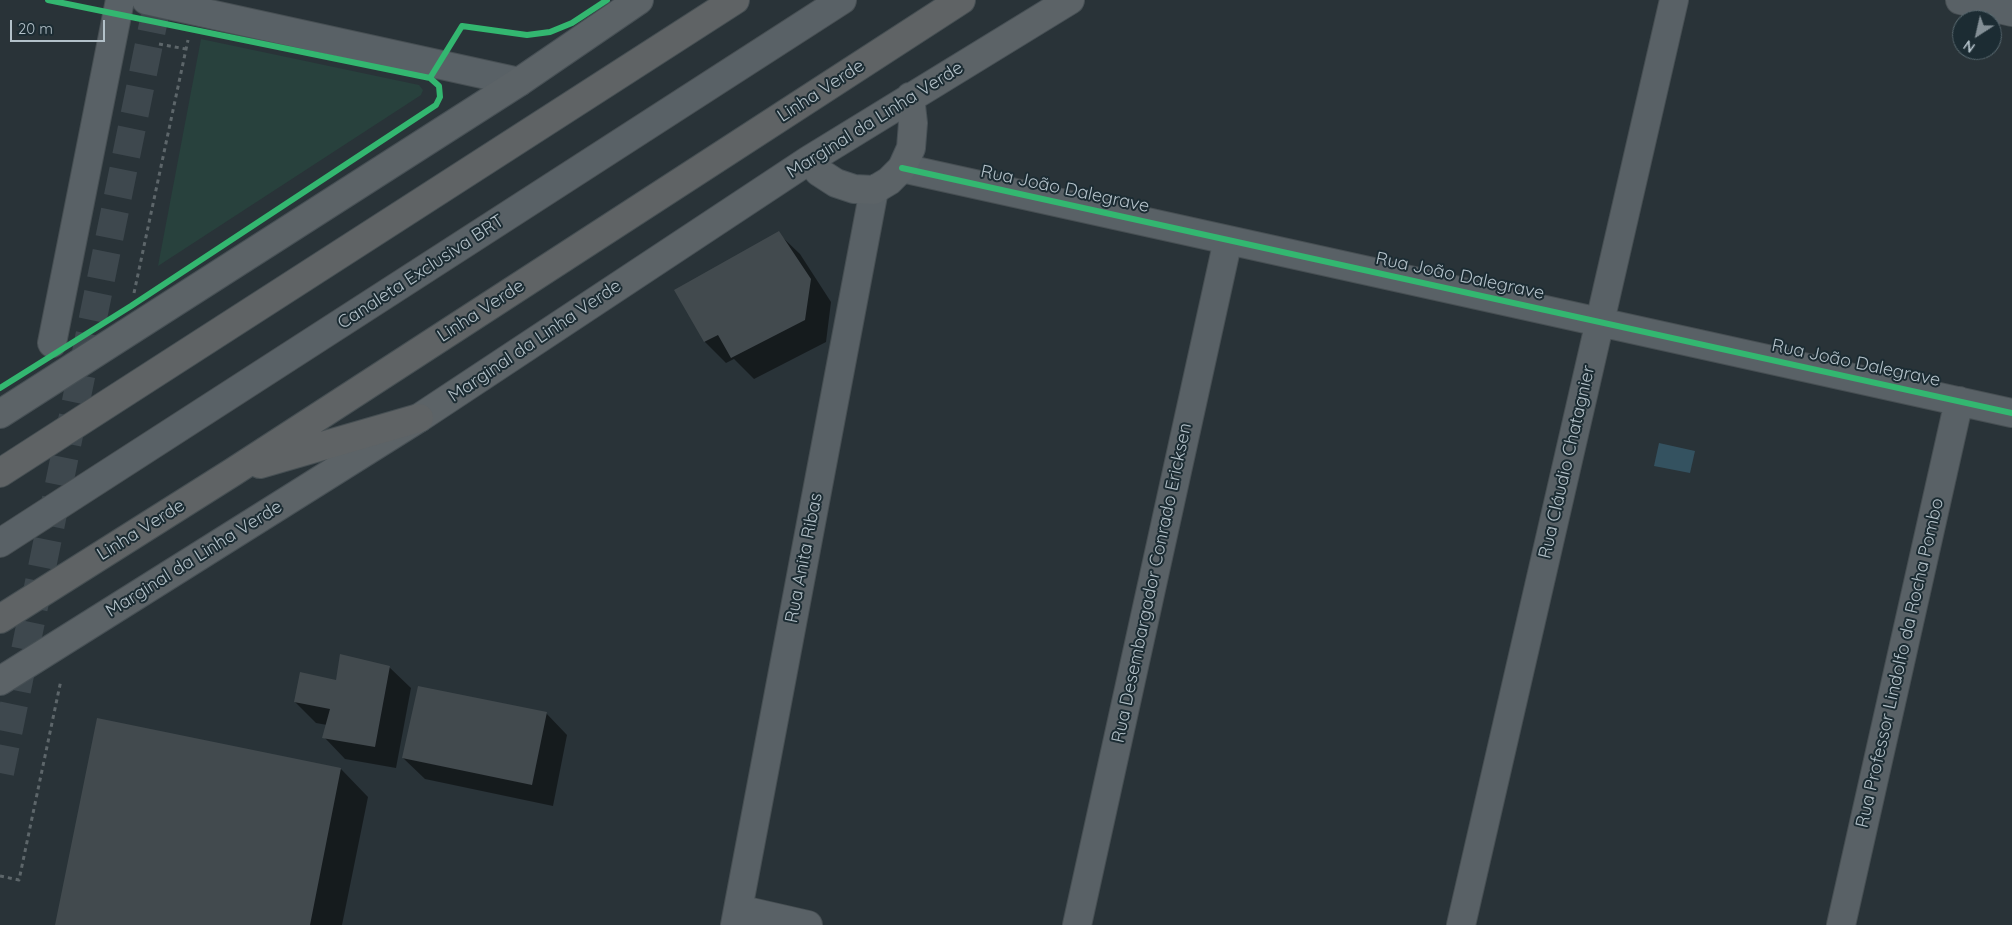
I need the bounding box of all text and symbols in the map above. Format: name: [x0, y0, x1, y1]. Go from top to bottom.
scale bar: [12, 10, 108, 42]
north arrow: [1952, 10, 2002, 60]
text: 20 m: [18, 19, 53, 38]
text: N: [1960, 36, 1978, 57]
street label: Linha Verde: [774, 55, 868, 127]
street label: Marginal da Linha Verde: [783, 57, 967, 183]
street label: Rua João Dalegrave: [979, 161, 1151, 217]
street label: Canaleta Exclusiva BRT: [334, 210, 508, 334]
street label: Rua João Dalegrave: [1374, 248, 1546, 304]
street label: Linha Verde: [434, 275, 528, 347]
street label: Marginal da Linha Verde: [444, 275, 626, 407]
street label: Rua João Dalegrave: [1770, 335, 1942, 391]
street label: Rua Cláudio Chatagnier: [1534, 363, 1600, 561]
street label: Rua Desembargador Conrado Ericksen: [1107, 421, 1197, 745]
street label: Rua Anita Ribas: [781, 491, 827, 625]
street label: Linha Verde: [93, 495, 189, 565]
street label: Marginal da Linha Verde: [102, 496, 286, 622]
street label: Rua Professor Lindolfo da Rocha Pombo: [1852, 496, 1948, 830]

